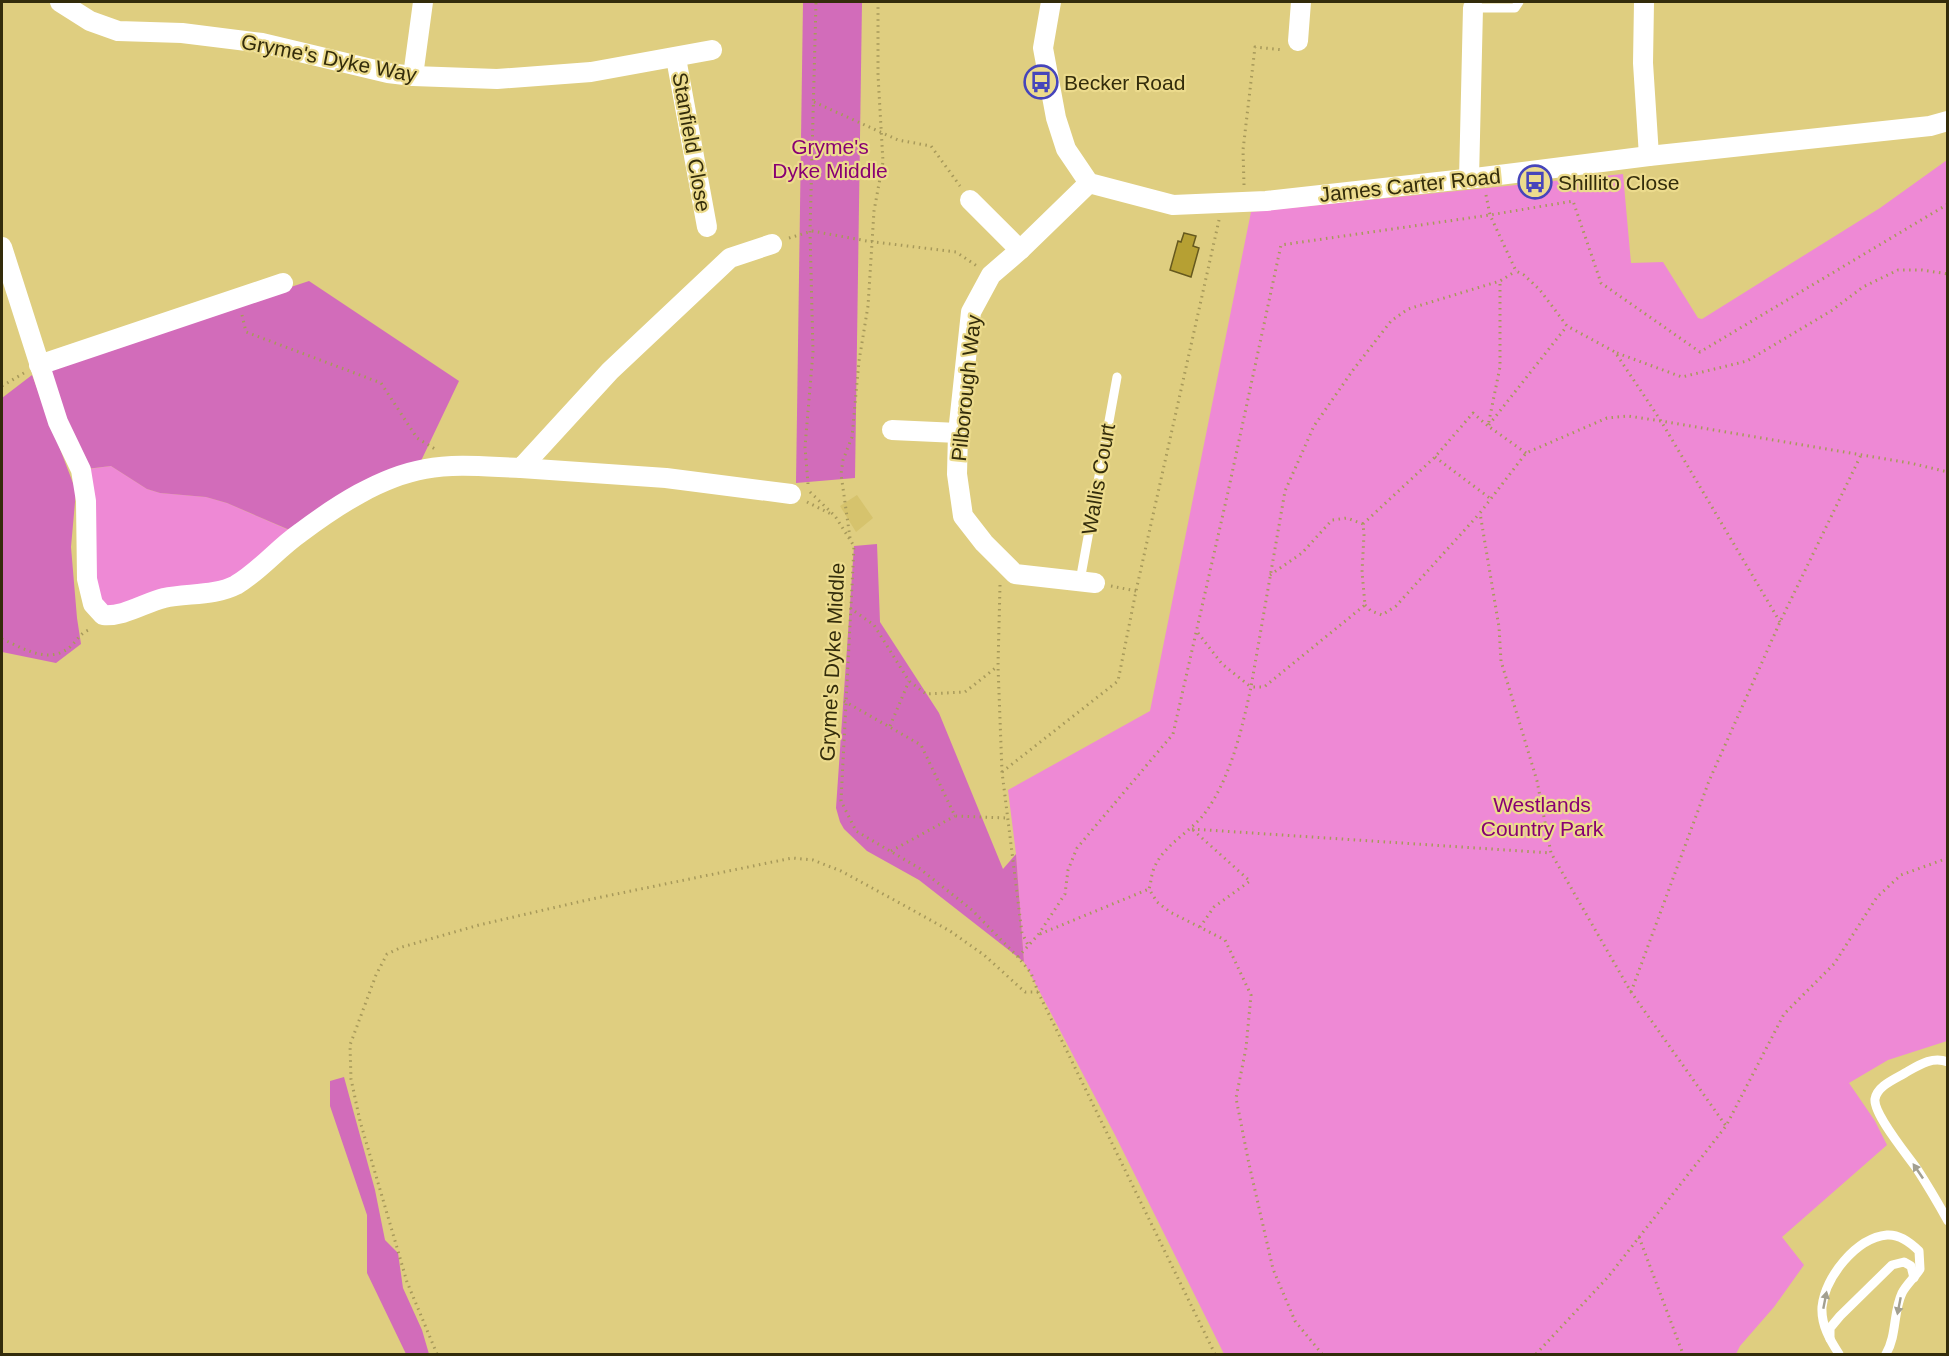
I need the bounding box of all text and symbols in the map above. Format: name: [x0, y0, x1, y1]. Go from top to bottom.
street label: Gryme's Dyke Way: [239, 30, 419, 86]
bus stop icon: Becker Road: [1023, 64, 1059, 100]
street label: Stanfield Close: [668, 70, 716, 214]
place label: Becker Road: [1064, 71, 1185, 94]
park label: Gryme's Dyke Middle: [772, 135, 888, 182]
street label: James Carter Road: [1318, 164, 1502, 206]
bus stop icon: Shillito Close: [1517, 164, 1553, 200]
place label: Shillito Close: [1558, 171, 1679, 194]
street label: Pilborough Way: [947, 313, 985, 463]
street label: Wallis Court: [1077, 421, 1119, 536]
street label: Gryme's Dyke Middle: [815, 562, 849, 762]
park label: Westlands Country Park: [1481, 793, 1604, 840]
one-way arrow: [1912, 1162, 1923, 1179]
one-way arrow: [1821, 1291, 1830, 1310]
one-way arrow: [1894, 1297, 1903, 1316]

